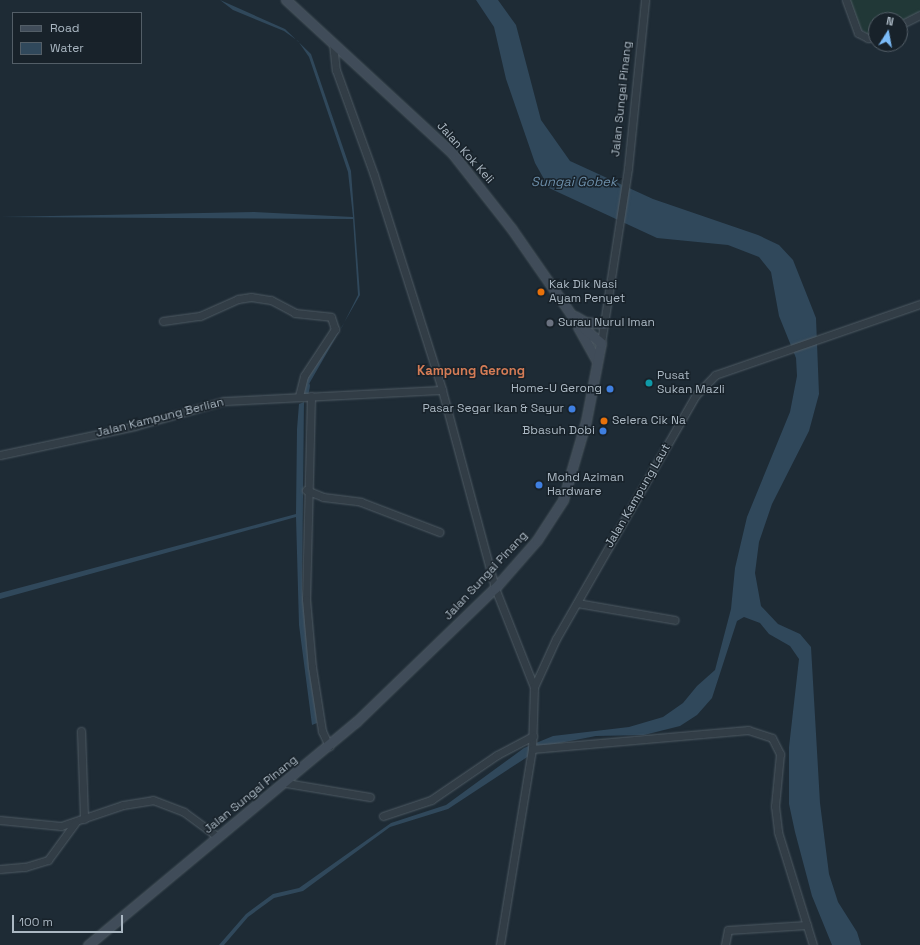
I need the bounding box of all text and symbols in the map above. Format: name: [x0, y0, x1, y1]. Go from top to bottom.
legend: [12, 12, 142, 64]
north arrow: [868, 12, 908, 52]
text: N: [885, 14, 895, 29]
text: Road: [50, 20, 79, 36]
text: Water: [50, 40, 84, 56]
street label: Jalan Sungai Pinang: [609, 40, 635, 158]
street label: Jalan Kok Keli: [434, 119, 496, 187]
water label: Sungai Gobek: [531, 174, 617, 190]
place label: Kak Dik Nasi Ayam Penyet: [549, 278, 625, 306]
marker: Kak Dik Nasi Ayam Penyet: [536, 287, 546, 297]
place label: Surau Nurul Iman: [558, 316, 655, 330]
marker: Surau Nurul Iman: [545, 318, 555, 328]
district label: Kampung Gerong: [417, 363, 525, 379]
place label: Pusat Sukan Mazli: [657, 369, 725, 397]
marker: Pusat Sukan Mazli: [644, 378, 654, 388]
place label: Home-U Gerong: [511, 382, 602, 396]
marker: Home-U Gerong: [605, 384, 615, 394]
street label: Jalan Kampung Berlian: [94, 395, 226, 441]
place label: Pasar Segar Ikan & Sayur: [422, 402, 564, 416]
marker: Pasar Segar Ikan & Sayur: [567, 404, 577, 414]
place label: Selera Cik Na: [612, 414, 686, 428]
marker: Selera Cik Na: [599, 416, 609, 426]
place label: Bbasuh Dobi: [522, 424, 595, 438]
marker: Bbasuh Dobi: [598, 426, 608, 436]
street label: Jalan Kampung Laut: [602, 441, 674, 551]
place label: Mohd Aziman Hardware: [547, 471, 624, 499]
marker: Mohd Aziman Hardware: [534, 480, 544, 490]
street label: Jalan Sungai Pinang: [441, 529, 531, 623]
street label: Jalan Sungai Pinang: [201, 753, 301, 837]
scale bar: [14, 907, 125, 933]
text: 100 m: [19, 914, 53, 930]

